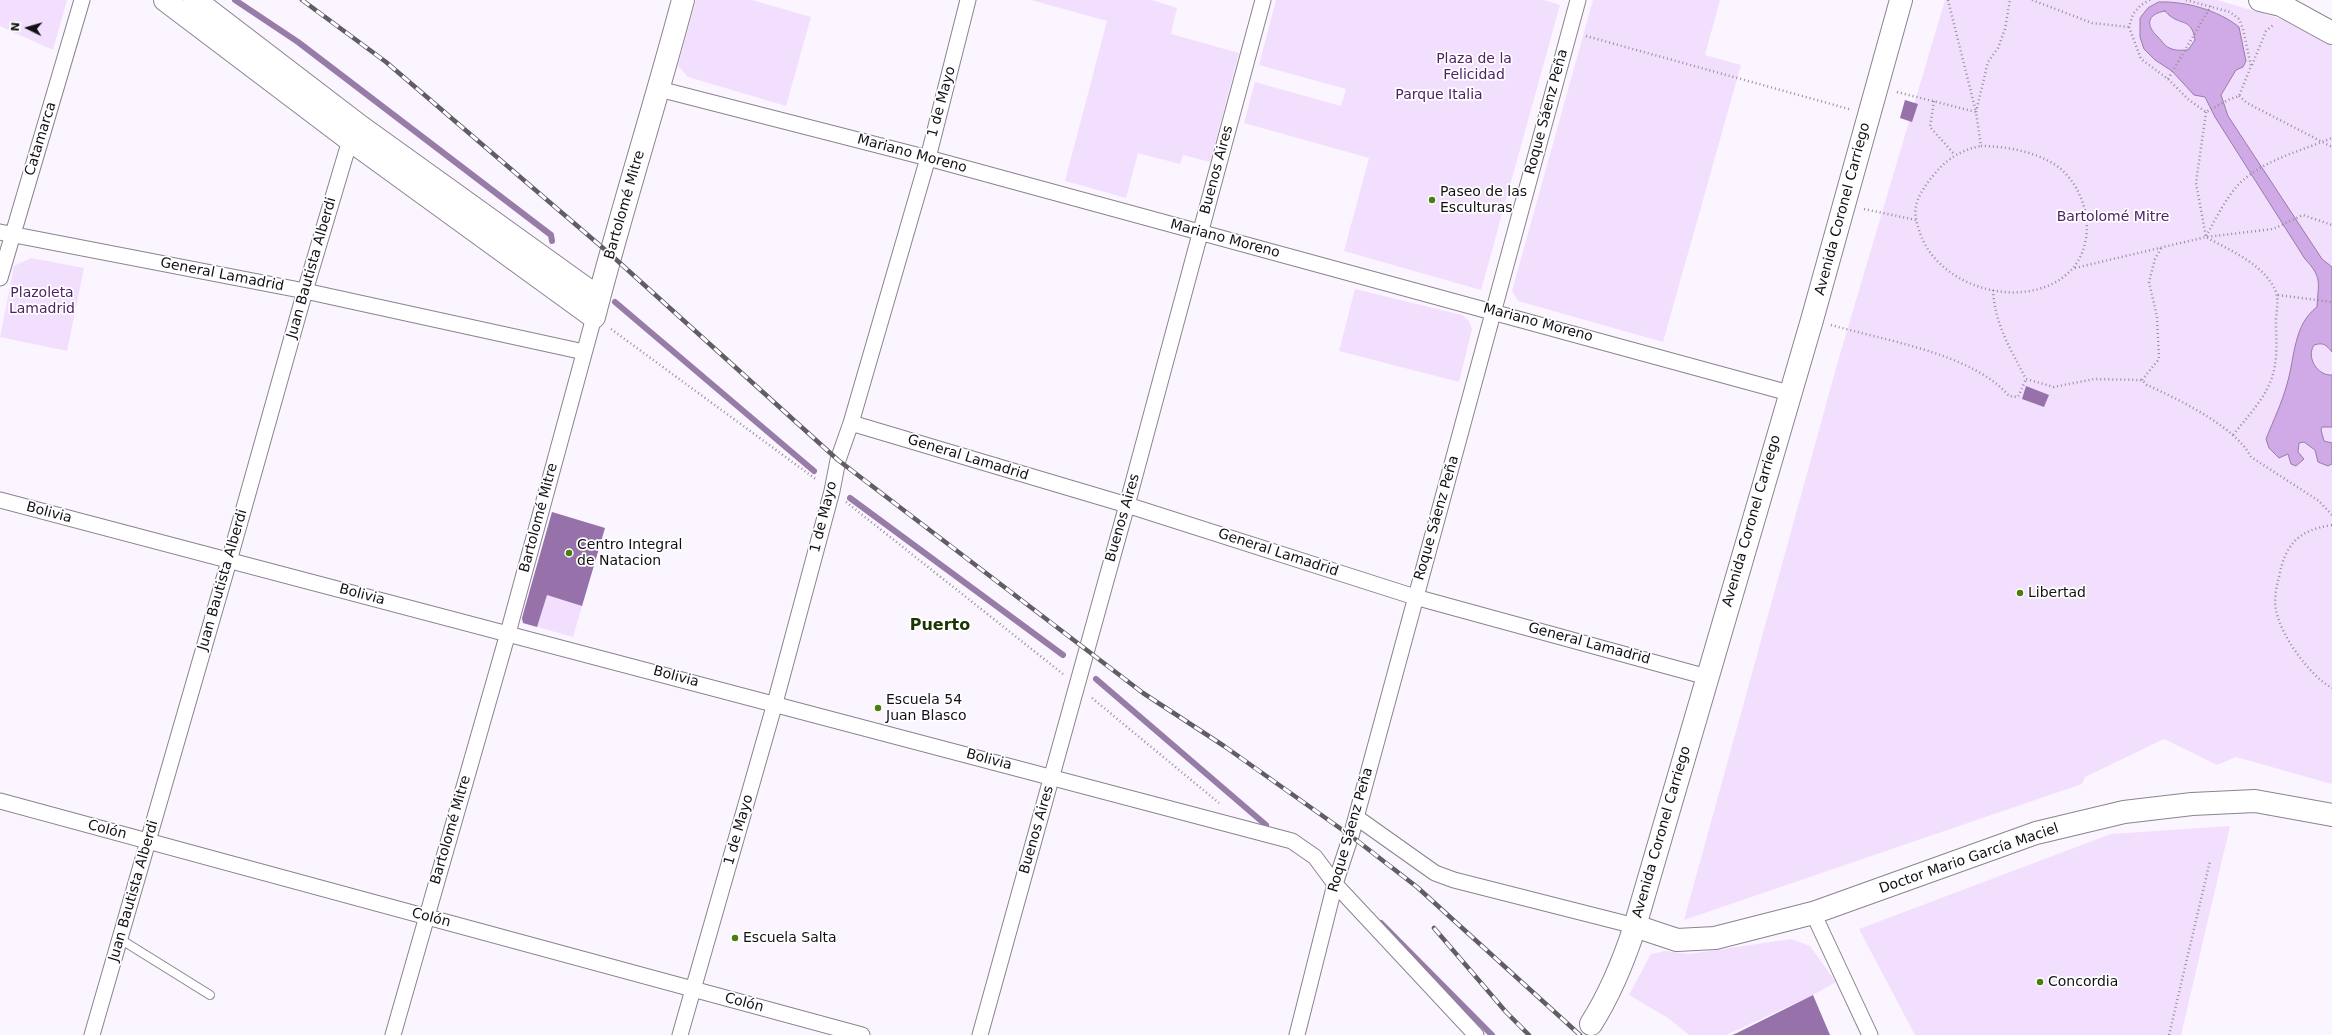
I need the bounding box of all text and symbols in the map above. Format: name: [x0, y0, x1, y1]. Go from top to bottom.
north arrow: [8, 8, 48, 48]
text: N: [9, 22, 22, 32]
street label: Roque Sáenz Peña: [1522, 47, 1572, 177]
park label: Plaza de la Felicidad: [1436, 51, 1512, 84]
street label: 1 de Mayo: [924, 65, 960, 139]
park label: Parque Italia: [1395, 87, 1483, 103]
street label: Catamarca: [22, 100, 60, 178]
street label: Avenida Coronel Carriego: [1812, 121, 1874, 297]
street label: Buenos Aires: [1197, 124, 1237, 216]
street label: Mariano Moreno: [855, 131, 969, 177]
street label: Bartolomé Mitre: [601, 149, 649, 261]
place label: Paseo de las Esculturas: [1440, 184, 1527, 216]
street label: Juan Bautista Alberdi: [284, 195, 340, 341]
marker: Paseo de las Esculturas: [1427, 195, 1437, 205]
park label: Bartolomé Mitre: [2057, 209, 2169, 225]
street label: Mariano Moreno: [1168, 216, 1282, 262]
street label: General Lamadrid: [159, 255, 285, 295]
park label: Plazoleta Lamadrid: [9, 285, 75, 318]
street label: Mariano Moreno: [1481, 300, 1595, 346]
street label: General Lamadrid: [905, 432, 1031, 484]
street label: Avenida Coronel Carriego: [1719, 433, 1785, 609]
street label: Roque Sáenz Peña: [1411, 454, 1463, 582]
street label: Bartolomé Mitre: [516, 461, 562, 575]
street label: Buenos Aires: [1102, 472, 1144, 564]
street label: 1 de Mayo: [807, 480, 841, 554]
street label: Bolivia: [24, 499, 74, 527]
street label: Juan Bautista Alberdi: [195, 507, 251, 653]
street label: General Lamadrid: [1216, 526, 1340, 580]
place label: Centro Integral de Natacion: [577, 537, 682, 570]
marker: Centro Integral de Natacion: [564, 548, 574, 558]
street label: Bolivia: [337, 581, 387, 609]
place label: Libertad: [2028, 585, 2086, 601]
marker: Libertad: [2015, 588, 2025, 598]
district label: Puerto: [910, 616, 970, 636]
street label: General Lamadrid: [1526, 620, 1652, 668]
street label: Bolivia: [651, 663, 701, 691]
place label: Escuela 54 Juan Blasco: [886, 692, 967, 724]
marker: Escuela 54 Juan Blasco: [873, 703, 883, 713]
street label: Avenida Coronel Carriego: [1629, 744, 1695, 920]
street label: Bolivia: [964, 746, 1014, 774]
street label: Roque Sáenz Peña: [1325, 766, 1377, 894]
street label: Bartolomé Mitre: [427, 774, 475, 886]
street label: Buenos Aires: [1016, 784, 1058, 876]
street label: 1 de Mayo: [721, 793, 757, 867]
street label: Colón: [86, 817, 128, 843]
street label: Juan Bautista Alberdi: [106, 818, 162, 964]
street label: Doctor Mario García Maciel: [1877, 820, 2061, 898]
street label: Colón: [410, 905, 452, 931]
place label: Escuela Salta: [743, 930, 837, 946]
marker: Escuela Salta: [730, 933, 740, 943]
place label: Concordia: [2048, 974, 2118, 990]
marker: Concordia: [2035, 977, 2045, 987]
street label: Colón: [723, 990, 765, 1016]

